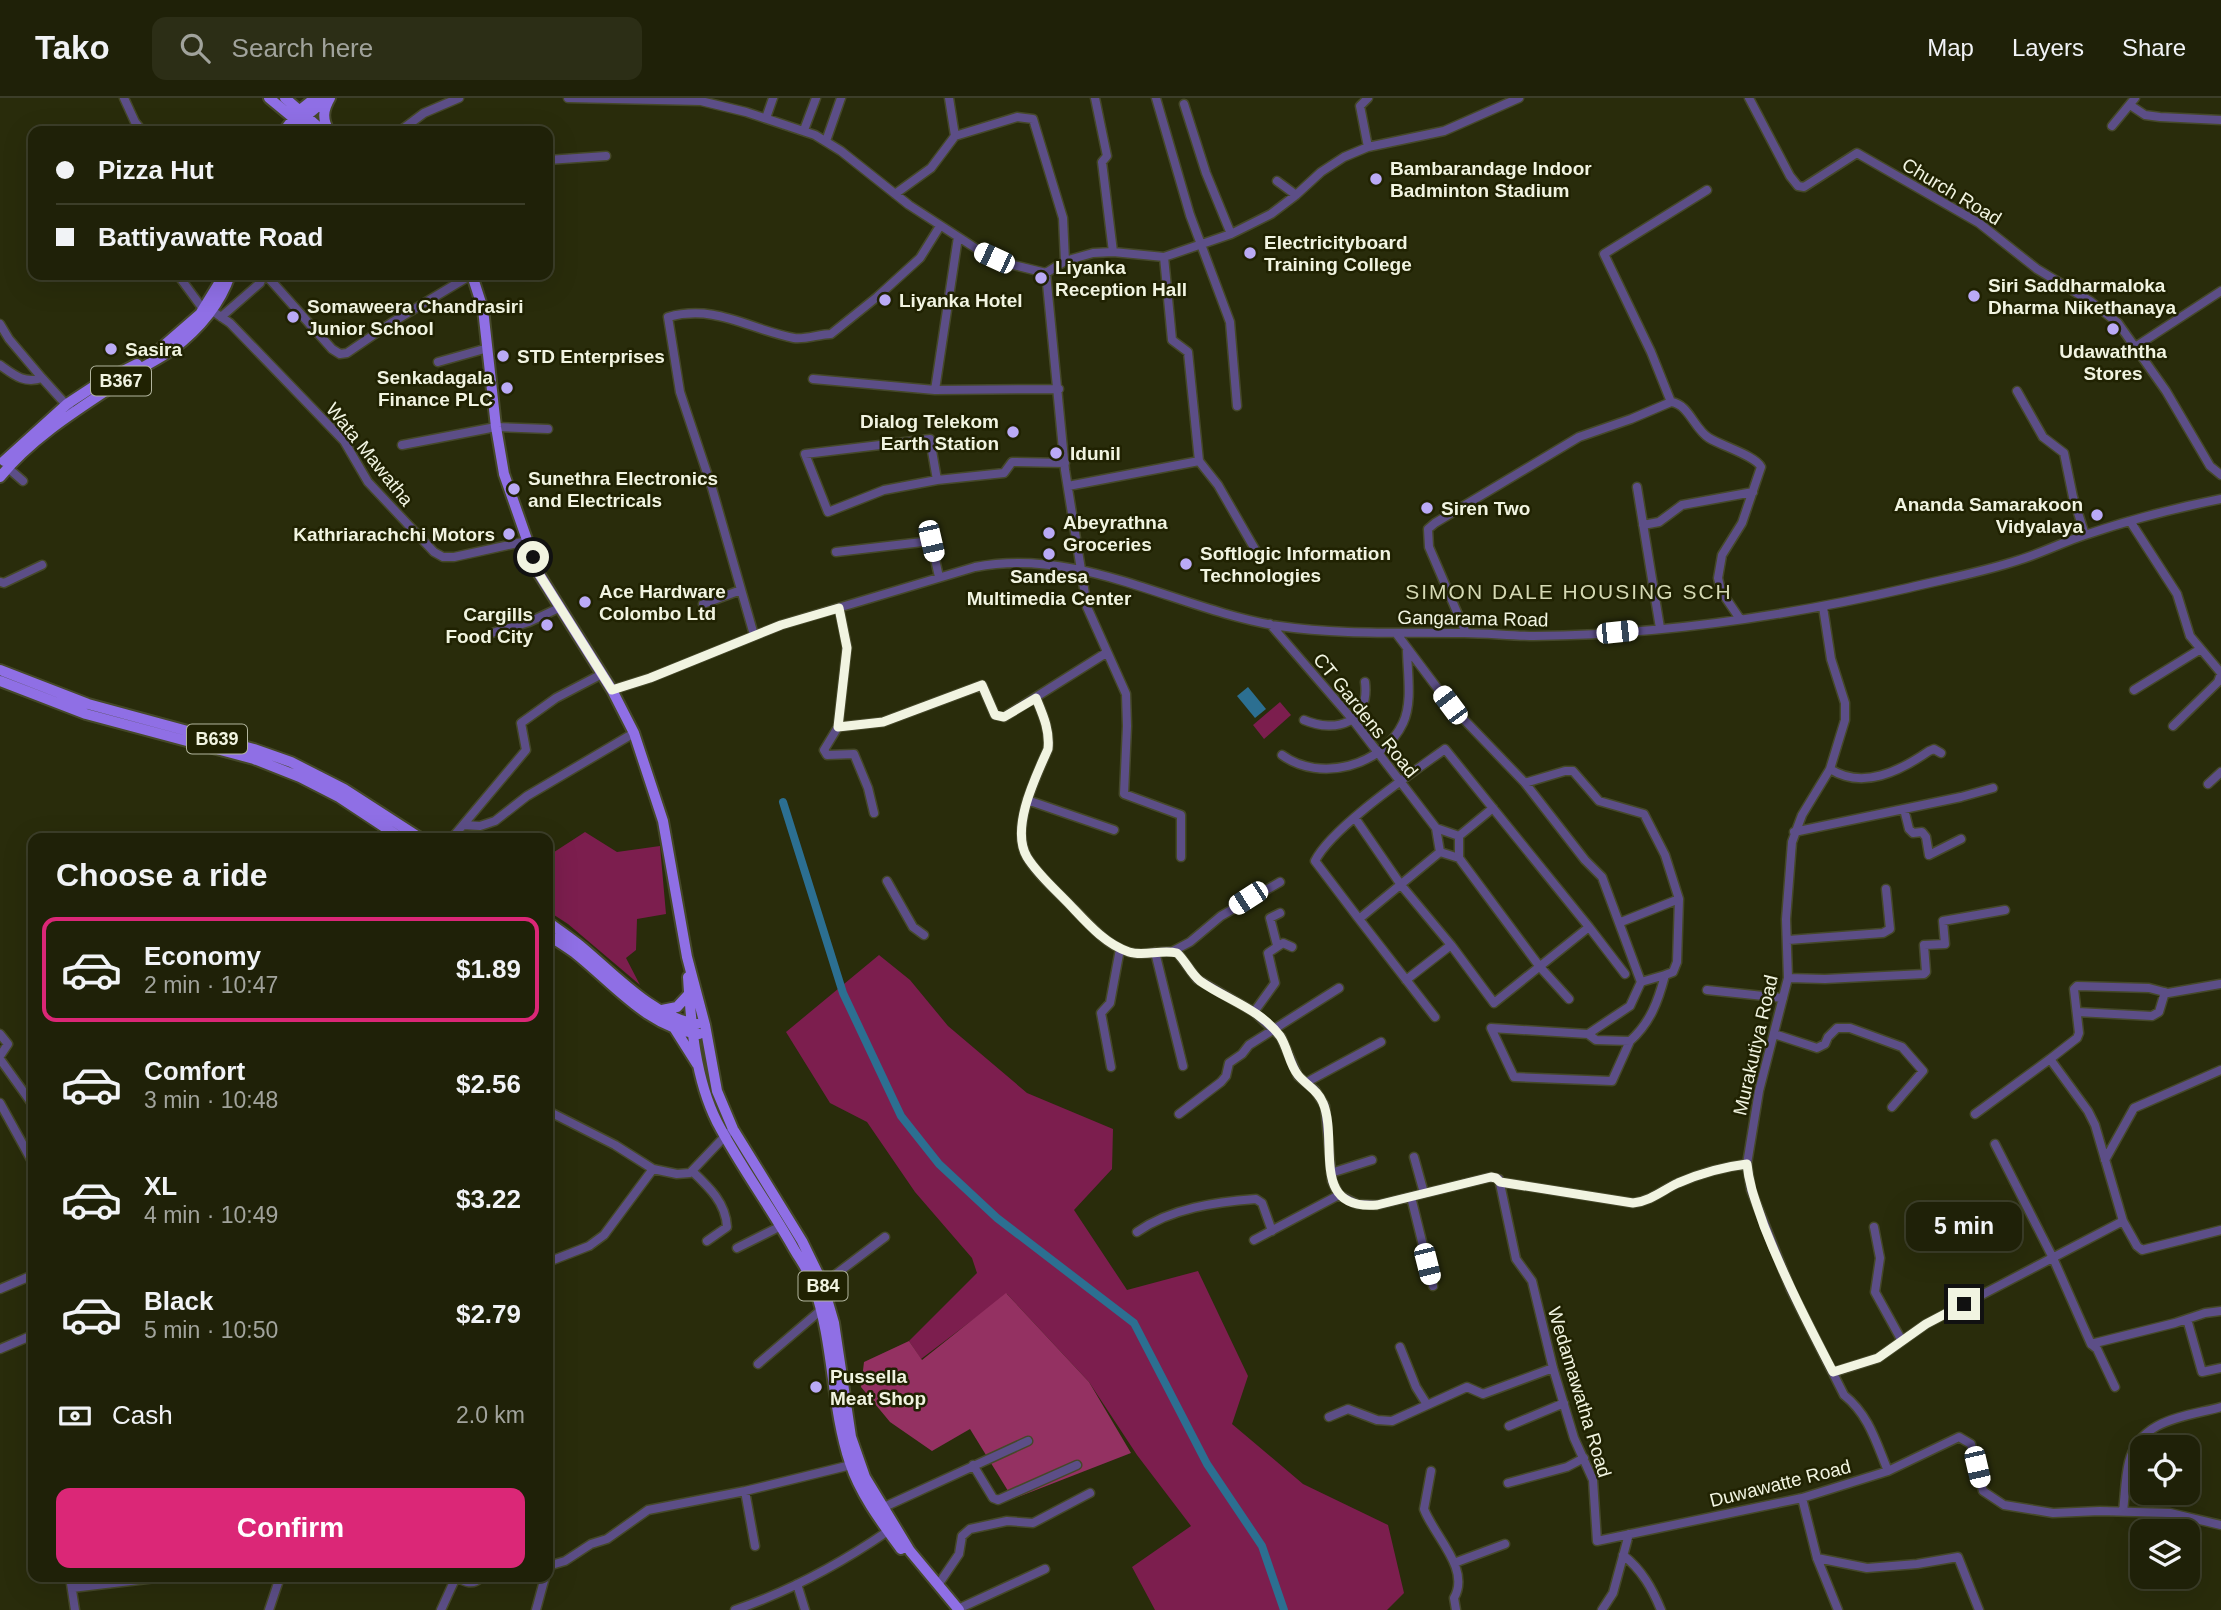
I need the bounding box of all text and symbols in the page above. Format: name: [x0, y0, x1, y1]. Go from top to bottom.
search box: [152, 17, 642, 80]
text: Tako: [35, 29, 110, 66]
icon: search: [176, 29, 214, 67]
text: Search here: [232, 33, 373, 63]
text: Map: [1927, 34, 1974, 61]
text: Layers: [2012, 34, 2084, 61]
text: Share: [2122, 34, 2186, 61]
street label: Church Road: [1898, 154, 2005, 229]
text: Pizza Hut: [98, 155, 214, 185]
place label: Bambarandage Indoor Badminton Stadium: [1390, 158, 1592, 201]
marker: Bambarandage Indoor Badminton Stadium: [1368, 171, 1384, 187]
text: Battiyawatte Road: [98, 222, 323, 252]
place label: Electricityboard Training College: [1264, 232, 1412, 275]
car: [971, 240, 1018, 276]
marker: Electricityboard Training College: [1242, 245, 1258, 261]
place label: Liyanka Reception Hall: [1055, 257, 1187, 300]
marker: Liyanka Reception Hall: [1033, 270, 1049, 286]
place label: Siri Saddharmaloka Dharma Nikethanaya: [1988, 275, 2176, 318]
marker: Siri Saddharmaloka Dharma Nikethanaya: [1966, 288, 1982, 304]
place label: Liyanka Hotel: [899, 290, 1023, 311]
marker: Liyanka Hotel: [877, 292, 893, 308]
place label: Somaweera Chandrasiri Junior School: [307, 296, 523, 339]
marker: Somaweera Chandrasiri Junior School: [285, 309, 301, 325]
marker: Udawaththa Stores: [2105, 321, 2121, 337]
place label: Sasira: [125, 339, 182, 360]
marker: Sasira: [103, 341, 119, 357]
place label: Udawaththa Stores: [2059, 341, 2167, 384]
place label: STD Enterprises: [517, 346, 665, 367]
marker: STD Enterprises: [495, 348, 511, 364]
road number: B367: [91, 366, 151, 396]
place label: Senkadagala Finance PLC: [377, 367, 493, 410]
marker: Senkadagala Finance PLC: [499, 380, 515, 396]
street label: Wata Mawatha: [322, 399, 418, 510]
place label: Dialog Telekom Earth Station: [860, 411, 999, 454]
marker: Dialog Telekom Earth Station: [1005, 424, 1021, 440]
place label: Idunil: [1070, 443, 1121, 464]
marker: Idunil: [1048, 445, 1064, 461]
place label: Sunethra Electronics and Electricals: [528, 468, 718, 511]
marker: Sunethra Electronics and Electricals: [506, 481, 522, 497]
place label: Ananda Samarakoon Vidyalaya: [1894, 494, 2083, 537]
place label: Siren Two: [1441, 498, 1530, 519]
marker: Siren Two: [1419, 500, 1435, 516]
marker: Ananda Samarakoon Vidyalaya: [2089, 507, 2105, 523]
place label: Abeyrathna Groceries: [1063, 512, 1168, 555]
car: [917, 518, 946, 564]
place label: Kathriarachchi Motors: [293, 524, 495, 545]
marker: Abeyrathna Groceries: [1041, 525, 1057, 541]
marker: Kathriarachchi Motors: [501, 526, 517, 542]
route start: [517, 541, 549, 573]
place label: Softlogic Information Technologies: [1200, 543, 1391, 586]
marker: Sandesa Multimedia Center: [1041, 546, 1057, 562]
marker: Softlogic Information Technologies: [1178, 556, 1194, 572]
place label: Sandesa Multimedia Center: [967, 566, 1132, 609]
district label: SIMON DALE HOUSING SCH: [1405, 580, 1733, 603]
place label: Ace Hardware Colombo Ltd: [599, 581, 726, 624]
marker: Ace Hardware Colombo Ltd: [577, 594, 593, 610]
place label: Cargills Food City: [445, 604, 533, 647]
street label: Gangarama Road: [1397, 607, 1549, 630]
marker: Cargills Food City: [539, 617, 555, 633]
car: [1596, 619, 1639, 645]
street label: CT Gardens Road: [1309, 649, 1422, 782]
car: [1429, 682, 1472, 728]
road number: B639: [187, 724, 247, 754]
text: Choose a ride: [56, 857, 268, 893]
car: [1225, 878, 1272, 918]
icon: car: [60, 938, 123, 1001]
text: Economy: [144, 941, 261, 971]
text: $1.89: [456, 954, 521, 984]
text: 2 min · 10:47: [144, 972, 278, 998]
street label: Murakutiya Road: [1729, 973, 1782, 1117]
icon: car: [60, 1053, 123, 1116]
text: Comfort: [144, 1056, 245, 1086]
text: $2.56: [456, 1069, 521, 1099]
text: 3 min · 10:48: [144, 1087, 278, 1113]
icon: car: [60, 1168, 123, 1231]
text: XL: [144, 1171, 177, 1201]
text: $3.22: [456, 1184, 521, 1214]
text: 4 min · 10:49: [144, 1202, 278, 1228]
callout: 5 min: [1906, 1202, 2022, 1252]
text: 5 min: [1934, 1213, 1994, 1239]
car: [1412, 1241, 1443, 1287]
road number: B84: [798, 1272, 848, 1301]
icon: car: [60, 1283, 123, 1346]
text: Black: [144, 1286, 213, 1316]
route end: [1948, 1288, 1980, 1320]
text: $2.79: [456, 1299, 521, 1329]
street label: Wedamawatha Road: [1544, 1304, 1615, 1480]
text: 5 min · 10:50: [144, 1317, 278, 1343]
place label: Pussella Meat Shop: [830, 1366, 926, 1409]
marker: Pussella Meat Shop: [808, 1379, 824, 1395]
icon: cash: [56, 1397, 94, 1435]
text: Cash: [112, 1400, 173, 1430]
text: 2.0 km: [456, 1402, 525, 1428]
map controls: [2130, 1435, 2200, 1589]
button: locate: [2130, 1435, 2200, 1505]
car: [1963, 1444, 1992, 1490]
street label: Duwawatte Road: [1707, 1456, 1853, 1511]
button: Confirm: [56, 1488, 525, 1568]
button: layers: [2130, 1519, 2200, 1589]

